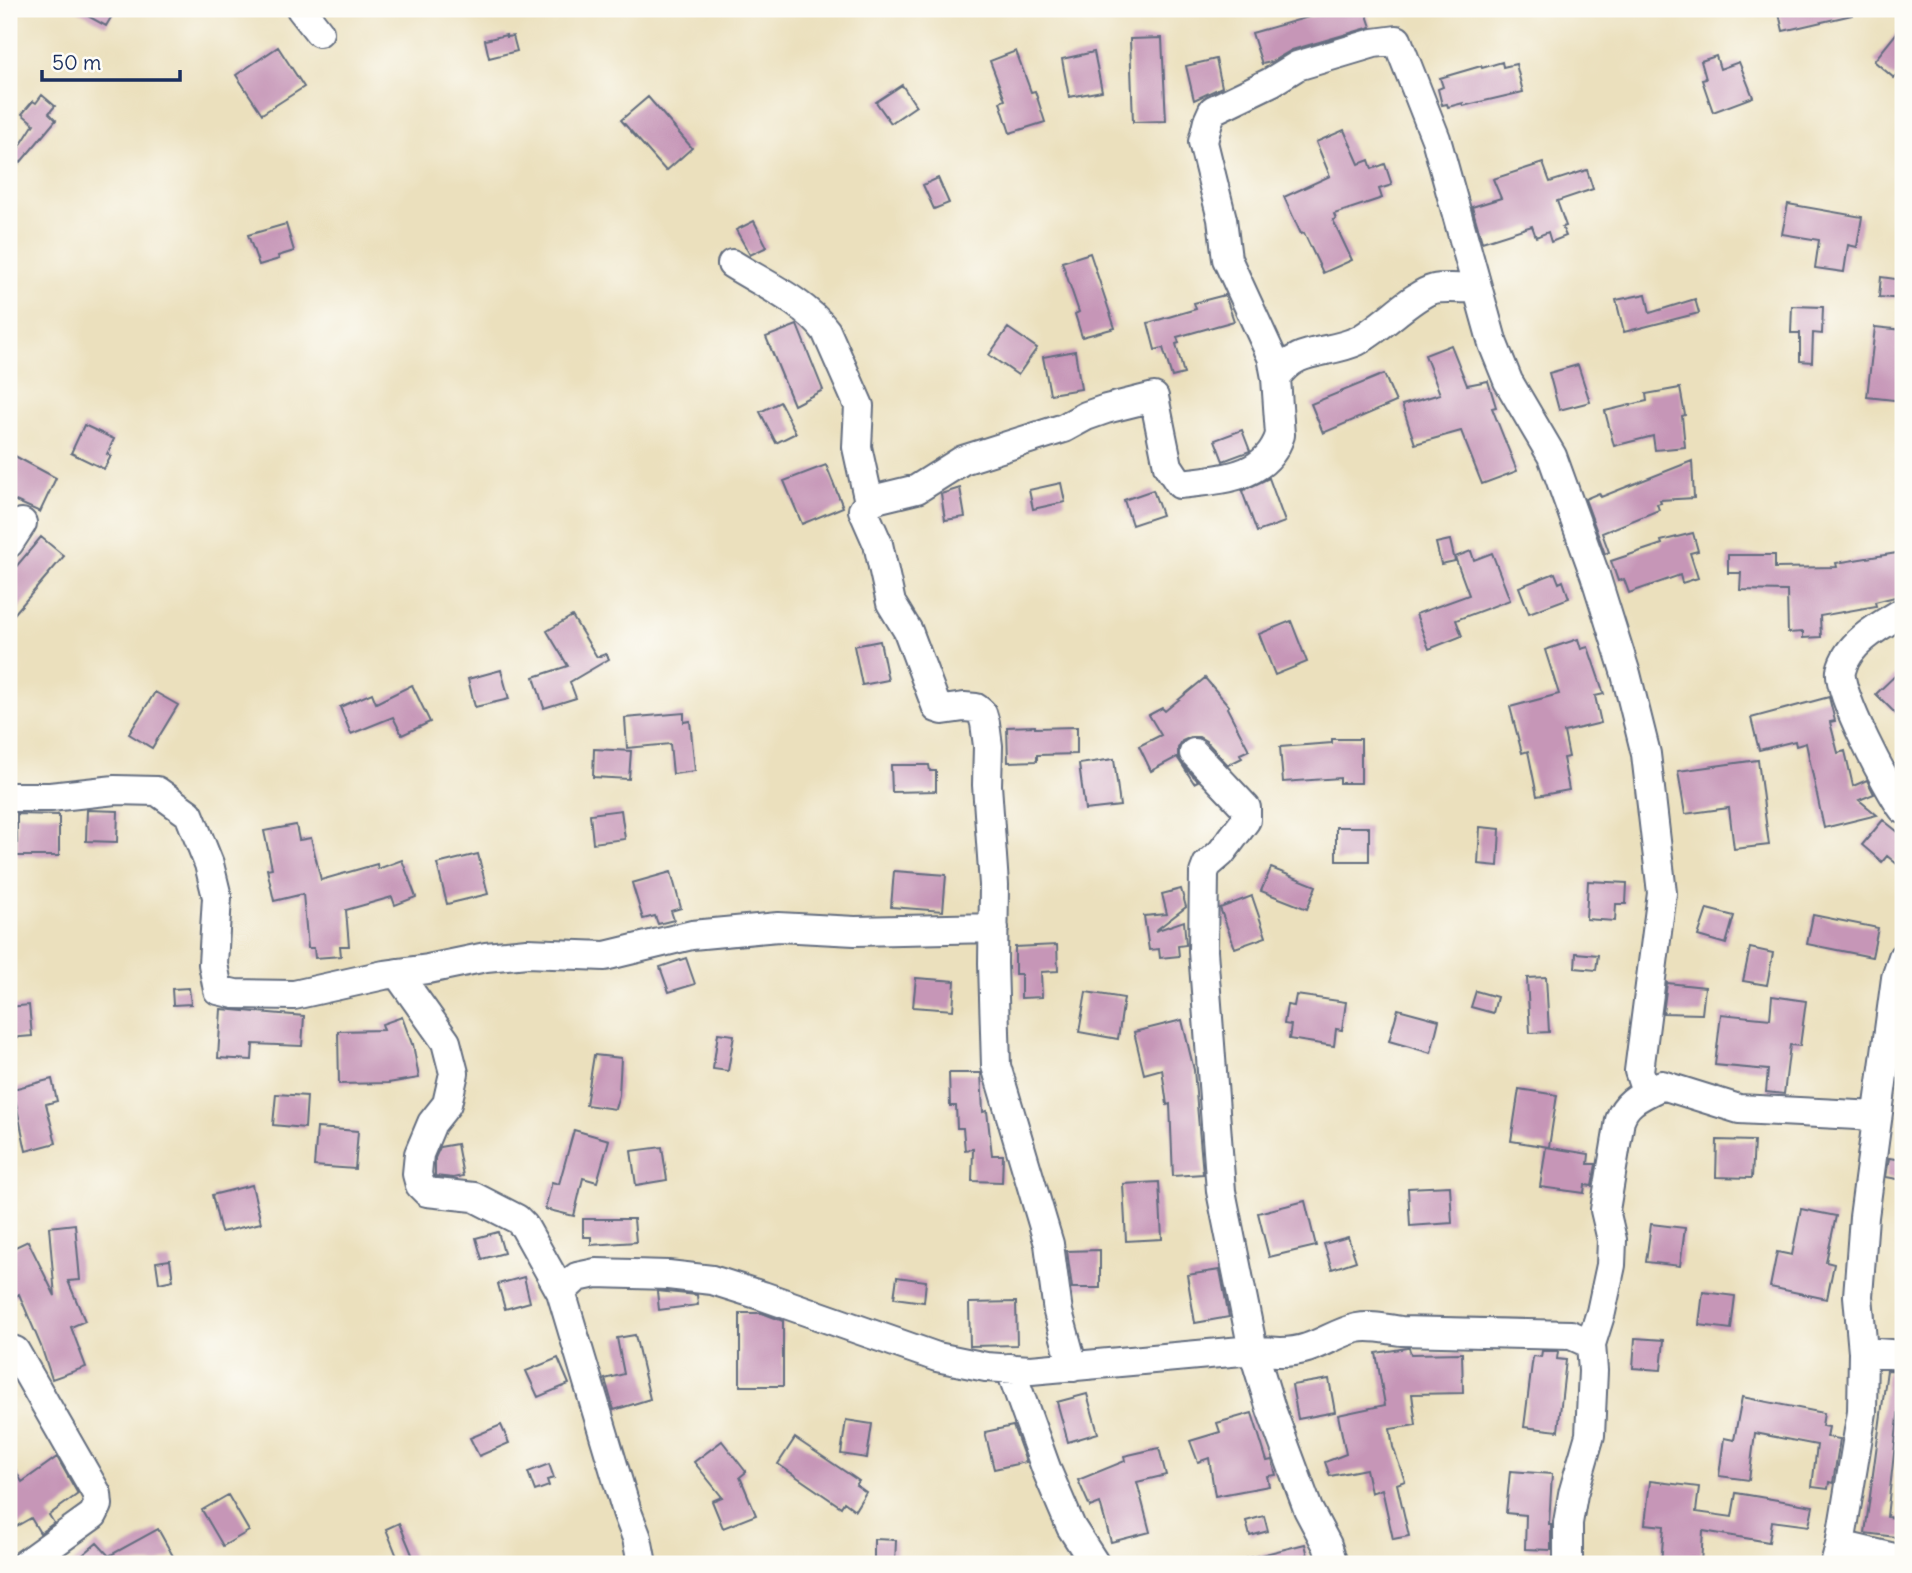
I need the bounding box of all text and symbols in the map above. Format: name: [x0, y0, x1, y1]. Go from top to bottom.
scale bar: [42, 38, 180, 82]
text: 50 m: [52, 49, 101, 76]

